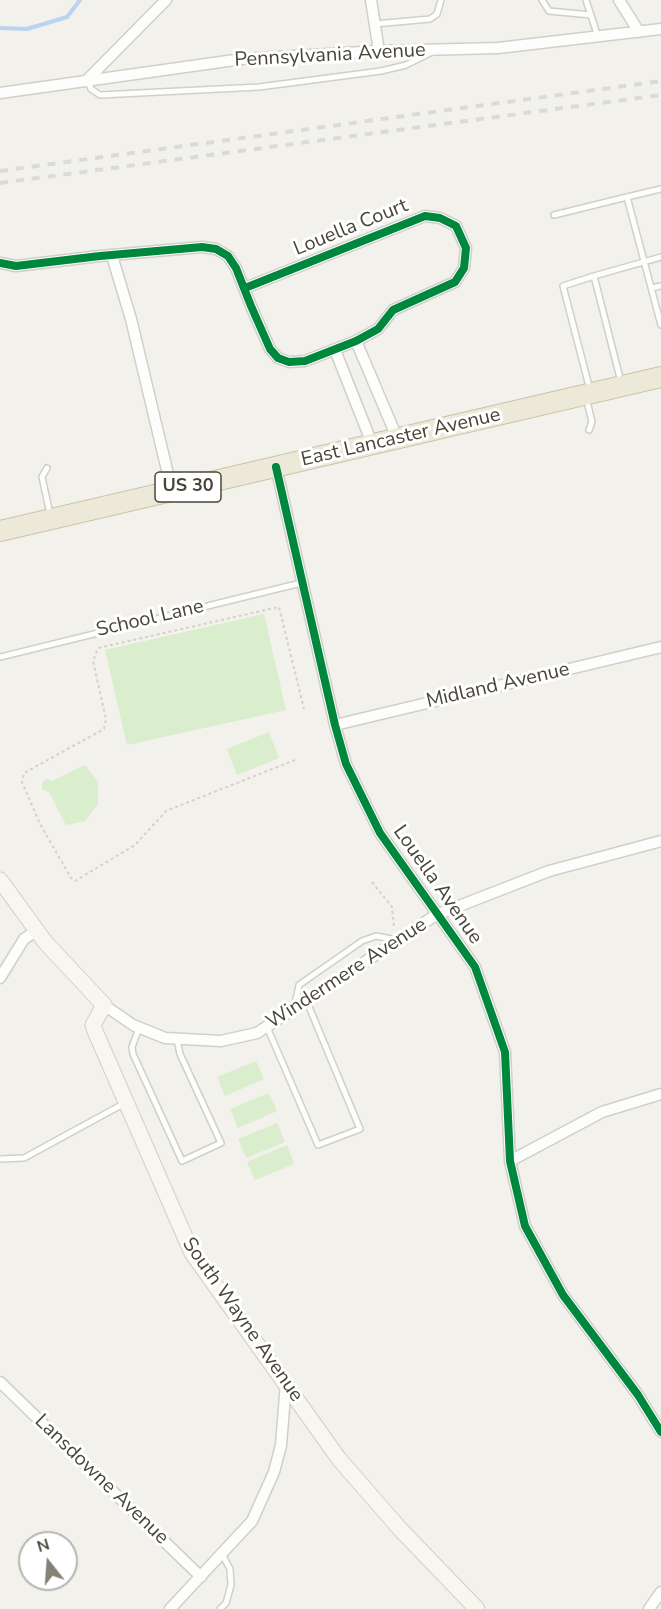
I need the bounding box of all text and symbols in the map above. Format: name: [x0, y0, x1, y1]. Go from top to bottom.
street label: Pennsylvania Avenue: [234, 39, 426, 73]
street label: Louella Court: [290, 194, 412, 262]
street label: East Lancaster Avenue: [299, 403, 503, 473]
road number: US 30: [155, 472, 221, 502]
street label: School Lane: [94, 595, 206, 643]
street label: Midland Avenue: [424, 658, 572, 714]
street label: Louella Avenue: [387, 821, 487, 949]
street label: Windermere Avenue: [262, 913, 432, 1035]
street label: South Wayne Avenue: [176, 1233, 308, 1407]
street label: Lansdowne Avenue: [29, 1410, 173, 1550]
north arrow: [18, 1531, 78, 1591]
text: N: [34, 1533, 52, 1558]

